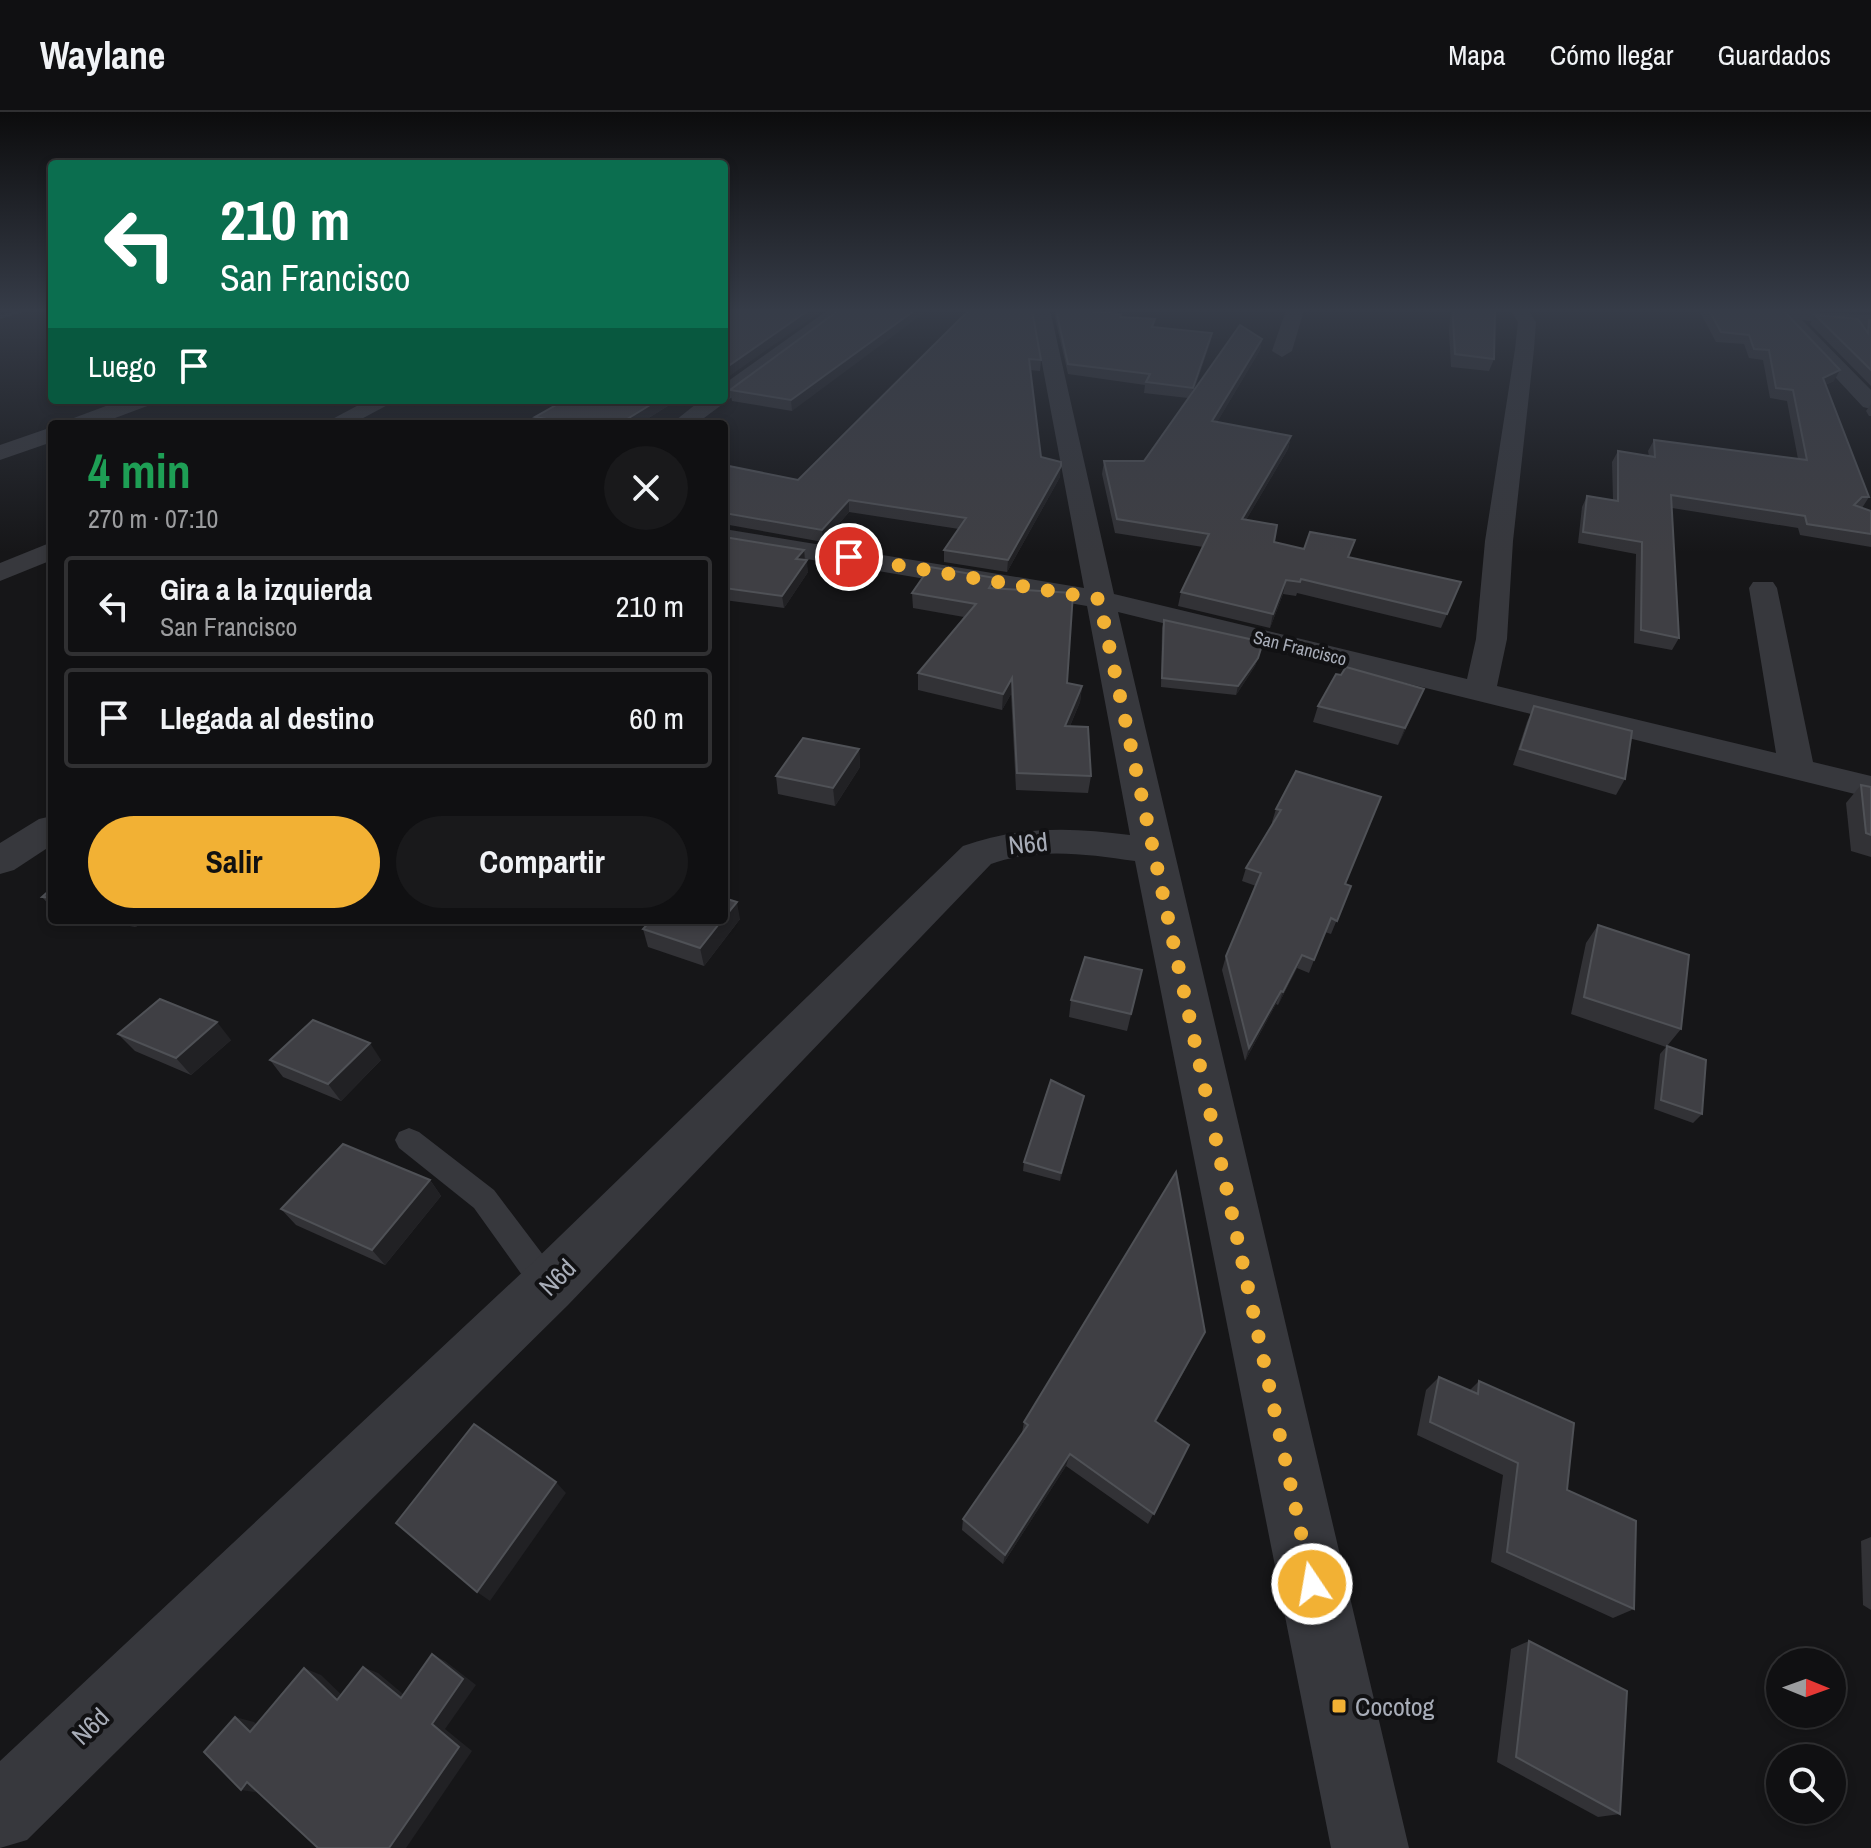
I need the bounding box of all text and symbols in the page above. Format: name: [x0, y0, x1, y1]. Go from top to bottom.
text: Waylane: [40, 30, 165, 81]
text: Mapa: [1448, 36, 1506, 74]
text: Cómo llegar: [1550, 36, 1673, 74]
text: Guardados: [1717, 36, 1831, 74]
text: 210 m: [220, 182, 350, 257]
icon: left: [88, 192, 192, 296]
text: San Francisco: [220, 254, 410, 302]
icon: arrive: [172, 344, 216, 388]
text: Luego: [88, 346, 156, 386]
text: 4 min: [88, 438, 191, 503]
button: close: [604, 446, 688, 530]
text: 270 m · 07:10: [88, 501, 218, 536]
pin: [815, 523, 883, 591]
icon: arrive: [827, 535, 871, 579]
text: Gira a la izquierda: [160, 569, 372, 609]
icon: left: [92, 584, 136, 628]
text: 210 m: [616, 586, 684, 626]
text: San Francisco: [160, 609, 297, 644]
street label: San Francisco: [1251, 624, 1349, 672]
icon: arrive: [92, 696, 136, 740]
text: Llegada al destino: [160, 698, 375, 738]
text: 60 m: [629, 698, 684, 738]
button: Salir: [88, 816, 380, 908]
button: Compartir: [396, 816, 688, 908]
street label: N6d: [1007, 824, 1049, 862]
street label: N6d: [531, 1251, 583, 1303]
position arrow: [1270, 1542, 1354, 1626]
north arrow: [1766, 1648, 1846, 1728]
map controls: [1766, 1648, 1846, 1824]
place label: Cocotog: [1355, 1689, 1435, 1724]
marker: Cocotog: [1330, 1697, 1348, 1715]
street label: N6d: [64, 1700, 116, 1752]
button: search: [1766, 1744, 1846, 1824]

